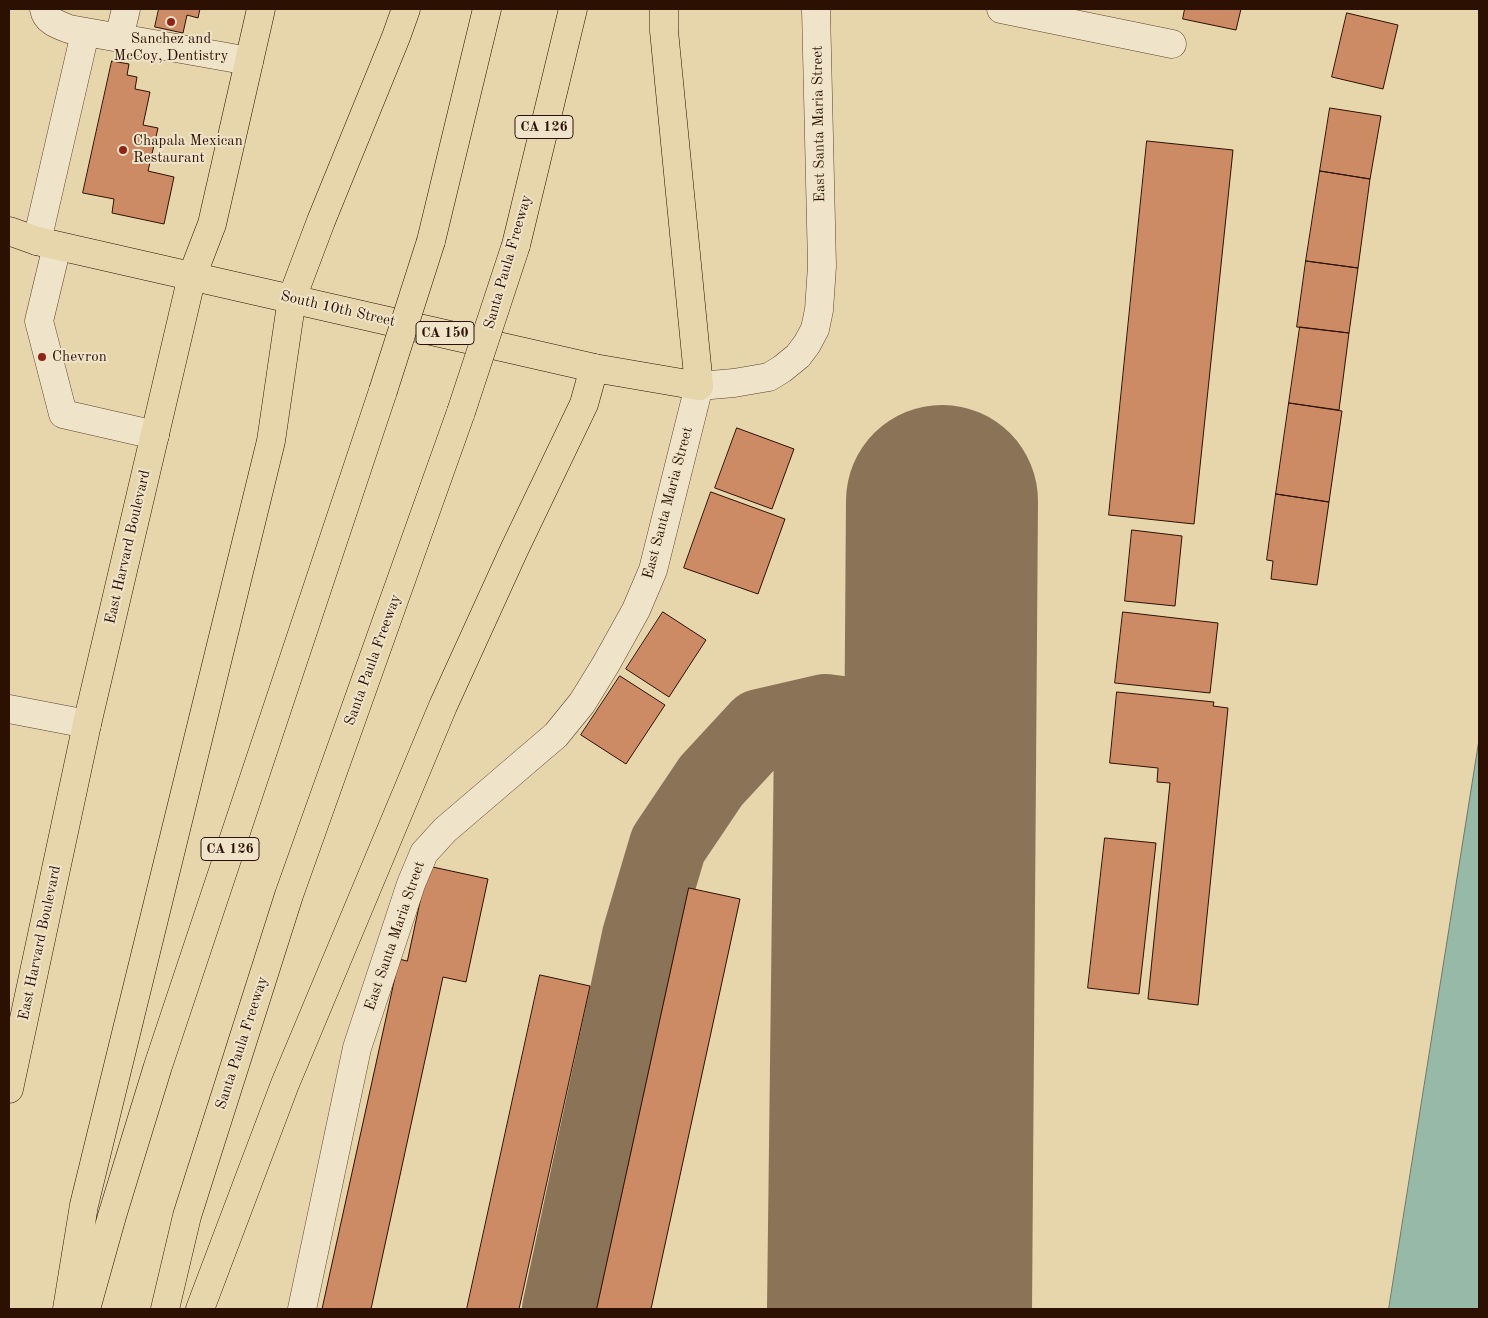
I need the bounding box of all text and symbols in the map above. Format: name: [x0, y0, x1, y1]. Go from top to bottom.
marker: Sanchez and McCoy, Dentistry: [165, 16, 177, 28]
place label: Sanchez and McCoy, Dentistry: [114, 30, 228, 65]
street label: East Santa Maria Street: [809, 45, 829, 203]
road number: CA 126: [515, 115, 573, 138]
place label: Chapala Mexican Restaurant: [133, 132, 243, 167]
marker: Chapala Mexican Restaurant: [117, 144, 129, 156]
street label: Santa Paula Freeway: [480, 193, 536, 331]
street label: South 10th Street: [279, 287, 397, 331]
road number: CA 150: [416, 322, 474, 344]
place label: Chevron: [52, 348, 107, 366]
marker: Chevron: [36, 351, 48, 363]
street label: East Santa Maria Street: [639, 425, 697, 581]
street label: East Harvard Boulevard: [101, 468, 155, 626]
street label: Santa Paula Freeway: [341, 592, 405, 728]
road number: CA 126: [201, 838, 259, 861]
street label: East Santa Maria Street: [361, 859, 429, 1013]
street label: East Harvard Boulevard: [15, 864, 65, 1022]
street label: Santa Paula Freeway: [212, 974, 272, 1112]

